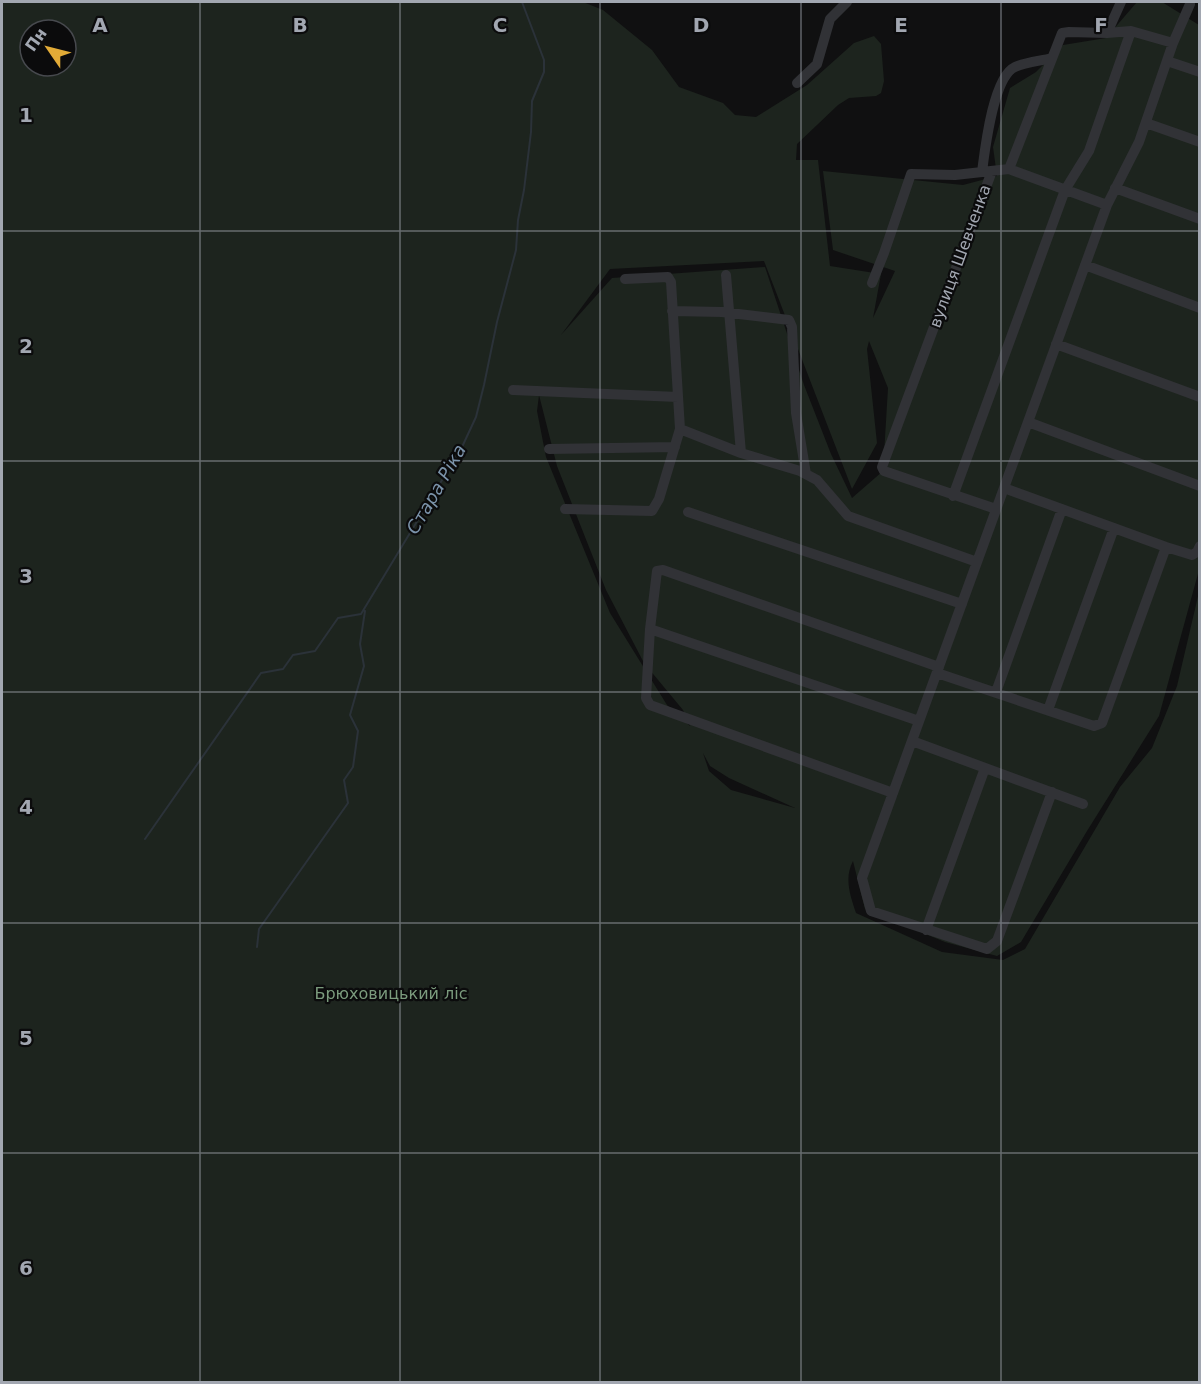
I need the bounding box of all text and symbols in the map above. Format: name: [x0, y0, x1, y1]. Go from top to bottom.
text: A: [92, 13, 108, 37]
text: B: [292, 13, 308, 37]
text: C: [493, 13, 507, 37]
text: D: [693, 13, 709, 37]
text: E: [894, 13, 908, 37]
text: F: [1094, 13, 1108, 37]
north arrow: [18, 18, 78, 78]
text: Пн: [21, 24, 51, 55]
text: 1: [19, 103, 33, 127]
street label: вулиця Шевченка: [925, 182, 995, 330]
text: 2: [19, 334, 33, 358]
water label: Стара Ріка: [402, 440, 470, 538]
text: 3: [19, 564, 33, 588]
text: 4: [19, 795, 33, 819]
park label: Брюховицький ліс: [314, 984, 468, 1003]
text: 5: [19, 1026, 33, 1050]
text: 6: [19, 1256, 33, 1280]

